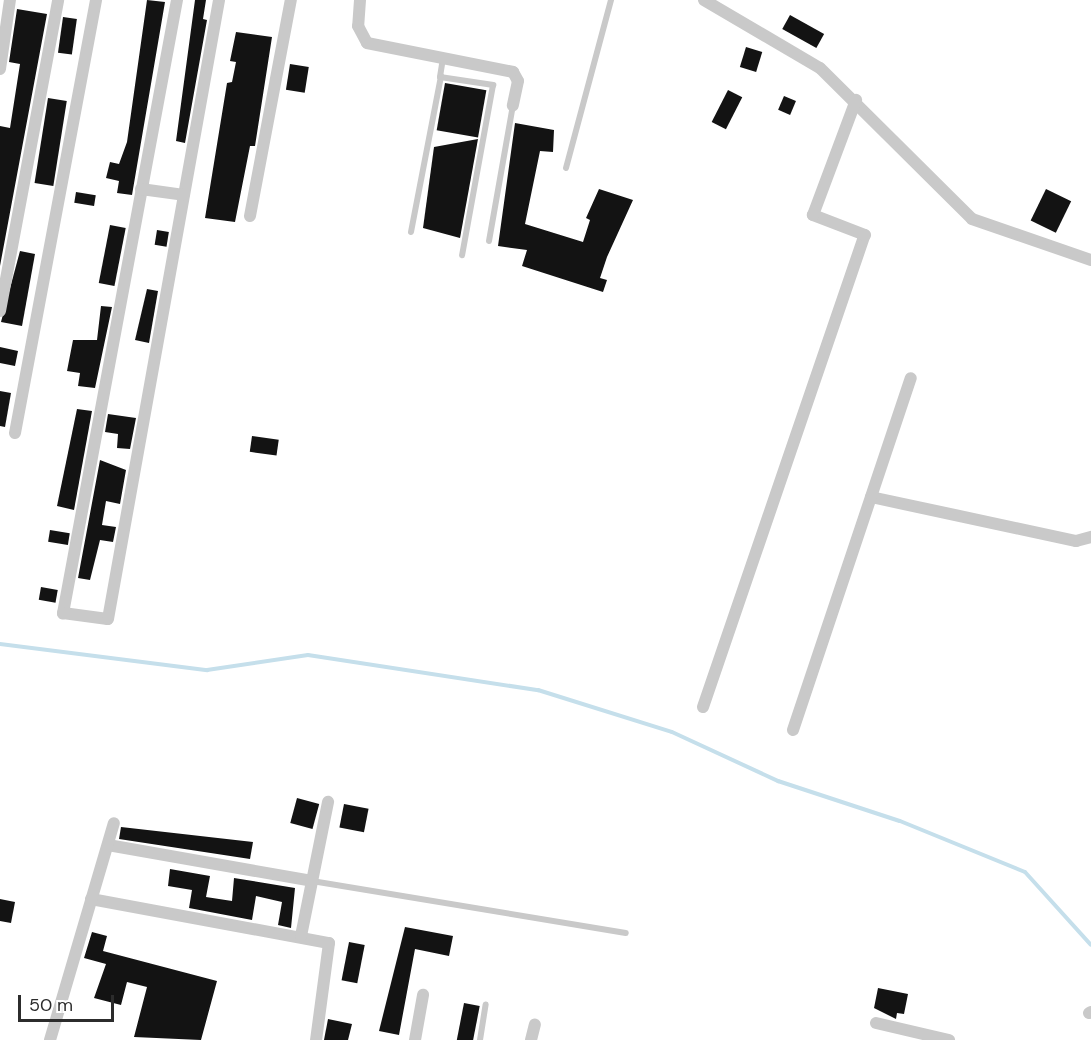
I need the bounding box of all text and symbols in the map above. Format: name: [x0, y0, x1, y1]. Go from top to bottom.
scale bar: [21, 983, 117, 1021]
text: 50 m: [29, 993, 73, 1017]

